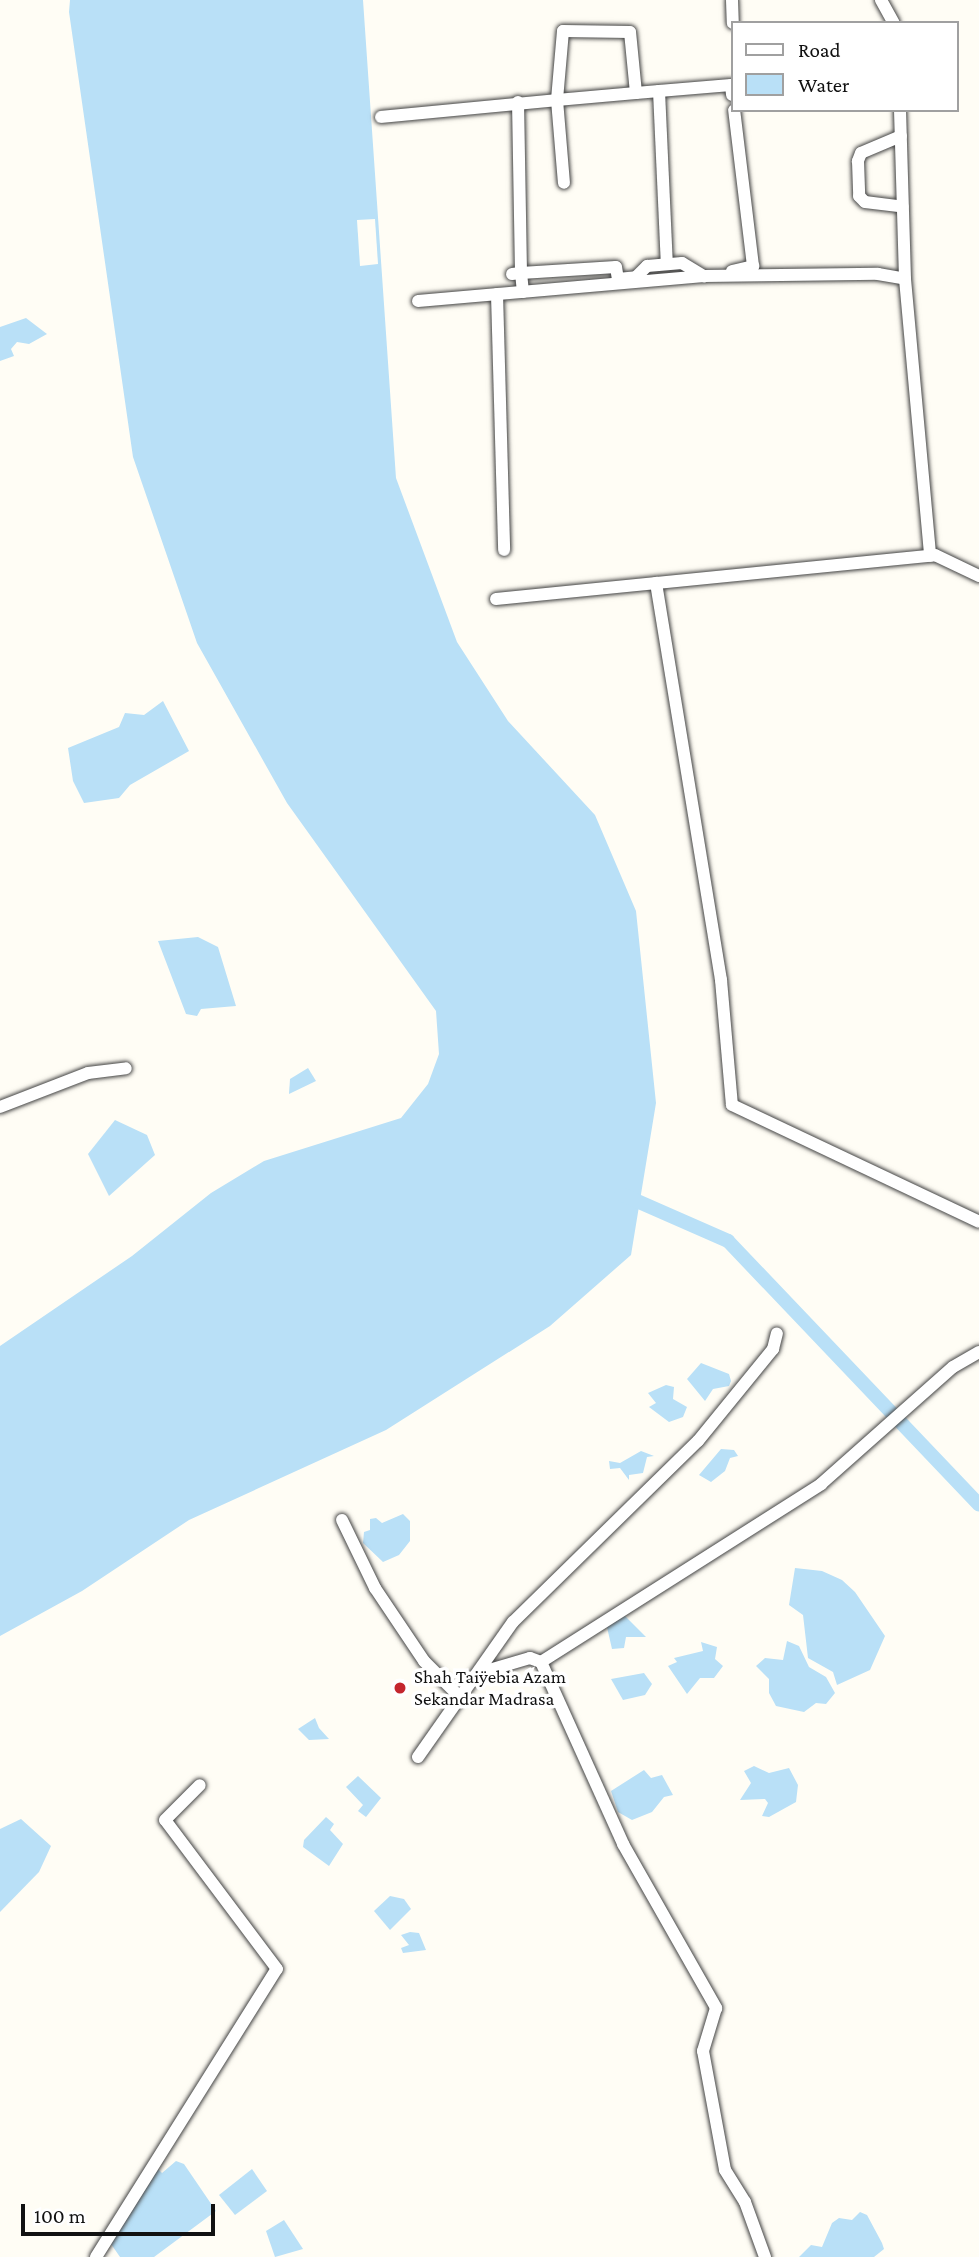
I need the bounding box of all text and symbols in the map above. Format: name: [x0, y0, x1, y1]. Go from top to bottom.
legend: [730, 21, 958, 112]
text: Road: [798, 38, 841, 62]
text: Water: [798, 73, 850, 97]
place label: Shah Taiÿebia Azam Sekandar Madrasa: [414, 1666, 566, 1710]
marker: Shah Taiÿebia Azam Sekandar Madrasa: [392, 1680, 408, 1696]
scale bar: [24, 2190, 219, 2234]
text: 100 m: [34, 2204, 86, 2228]

